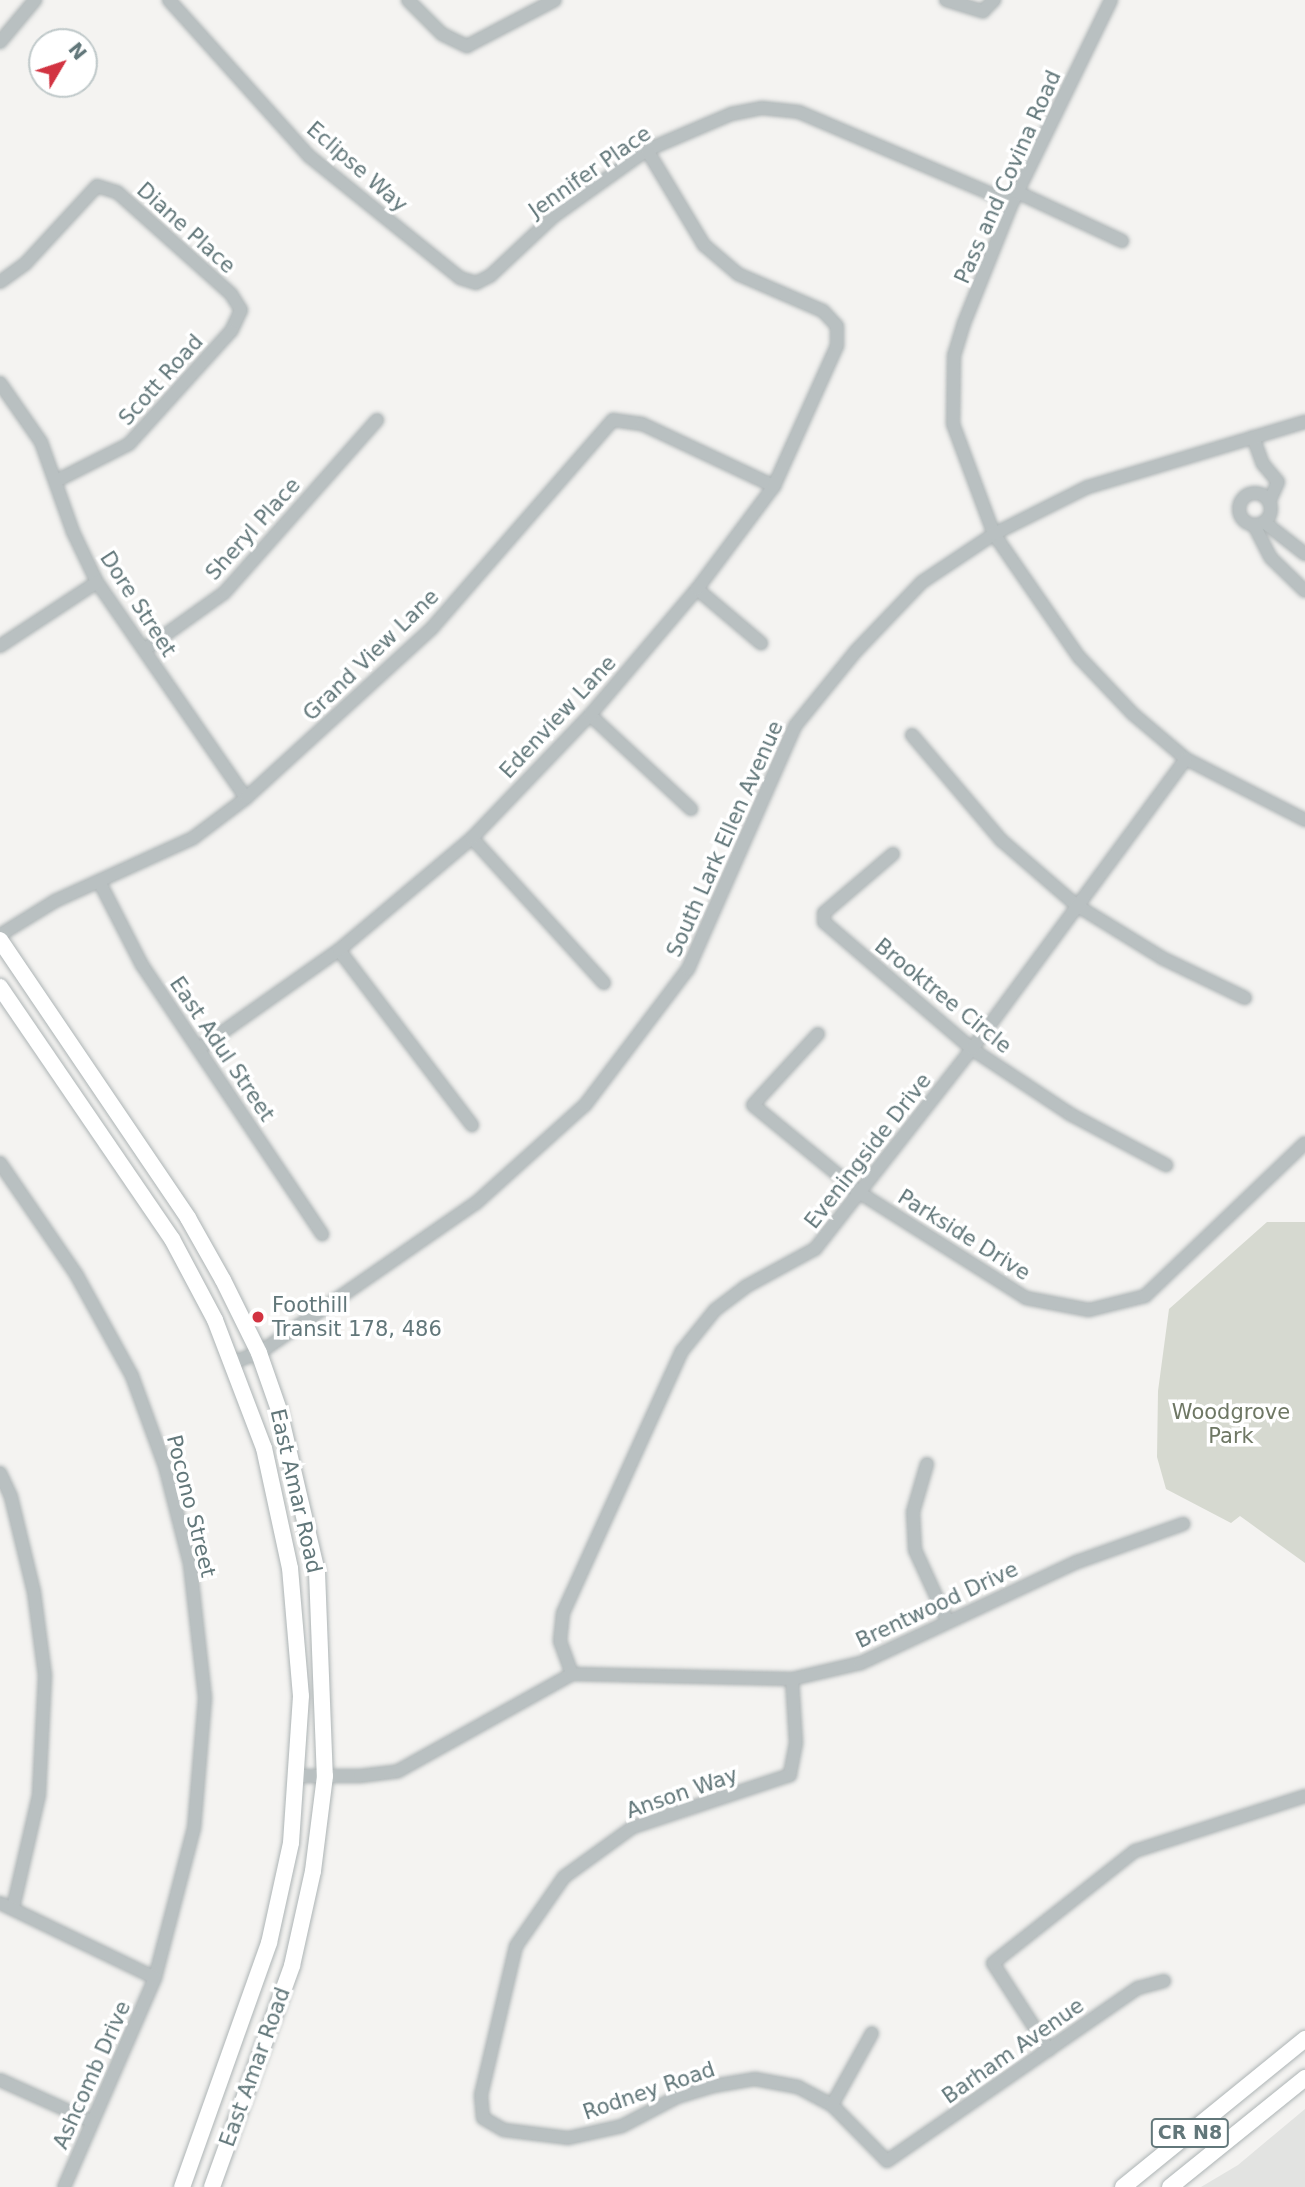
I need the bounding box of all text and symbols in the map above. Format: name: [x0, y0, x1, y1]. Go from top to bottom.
north arrow: [28, 28, 98, 98]
text: N: [64, 38, 91, 64]
street label: Pass and Covina Road: [950, 67, 1066, 287]
street label: Eclipse Way: [302, 116, 412, 218]
street label: Jennifer Place: [524, 121, 656, 223]
street label: Diane Place: [132, 177, 240, 279]
street label: Scott Road: [114, 329, 208, 431]
street label: Sheryl Place: [200, 473, 306, 585]
street label: Dore Street: [95, 547, 181, 661]
street label: Grand View Lane: [298, 584, 444, 726]
street label: Edenview Lane: [495, 650, 621, 784]
street label: South Lark Ellen Avenue: [662, 717, 788, 961]
street label: Brooktree Circle: [870, 933, 1016, 1059]
street label: East Adul Street: [164, 972, 280, 1126]
street label: Eveningside Drive: [800, 1068, 936, 1234]
street label: Parkside Drive: [893, 1184, 1035, 1286]
place label: Foothill Transit 178, 486: [272, 1292, 442, 1342]
marker: Foothill Transit 178, 486: [250, 1309, 266, 1325]
park label: Woodgrove Park: [1172, 1399, 1290, 1449]
street label: East Amar Road: [265, 1406, 327, 1576]
street label: Pocono Street: [161, 1432, 221, 1580]
street label: Brentwood Drive: [852, 1556, 1022, 1654]
street label: Anson Way: [623, 1762, 741, 1824]
street label: East Amar Road: [214, 1984, 296, 2150]
street label: Barham Avenue: [937, 1993, 1089, 2109]
street label: Ashcomb Drive: [48, 1997, 136, 2153]
street label: Rodney Road: [580, 2057, 718, 2125]
road number: CR N8: [1150, 2118, 1230, 2148]

